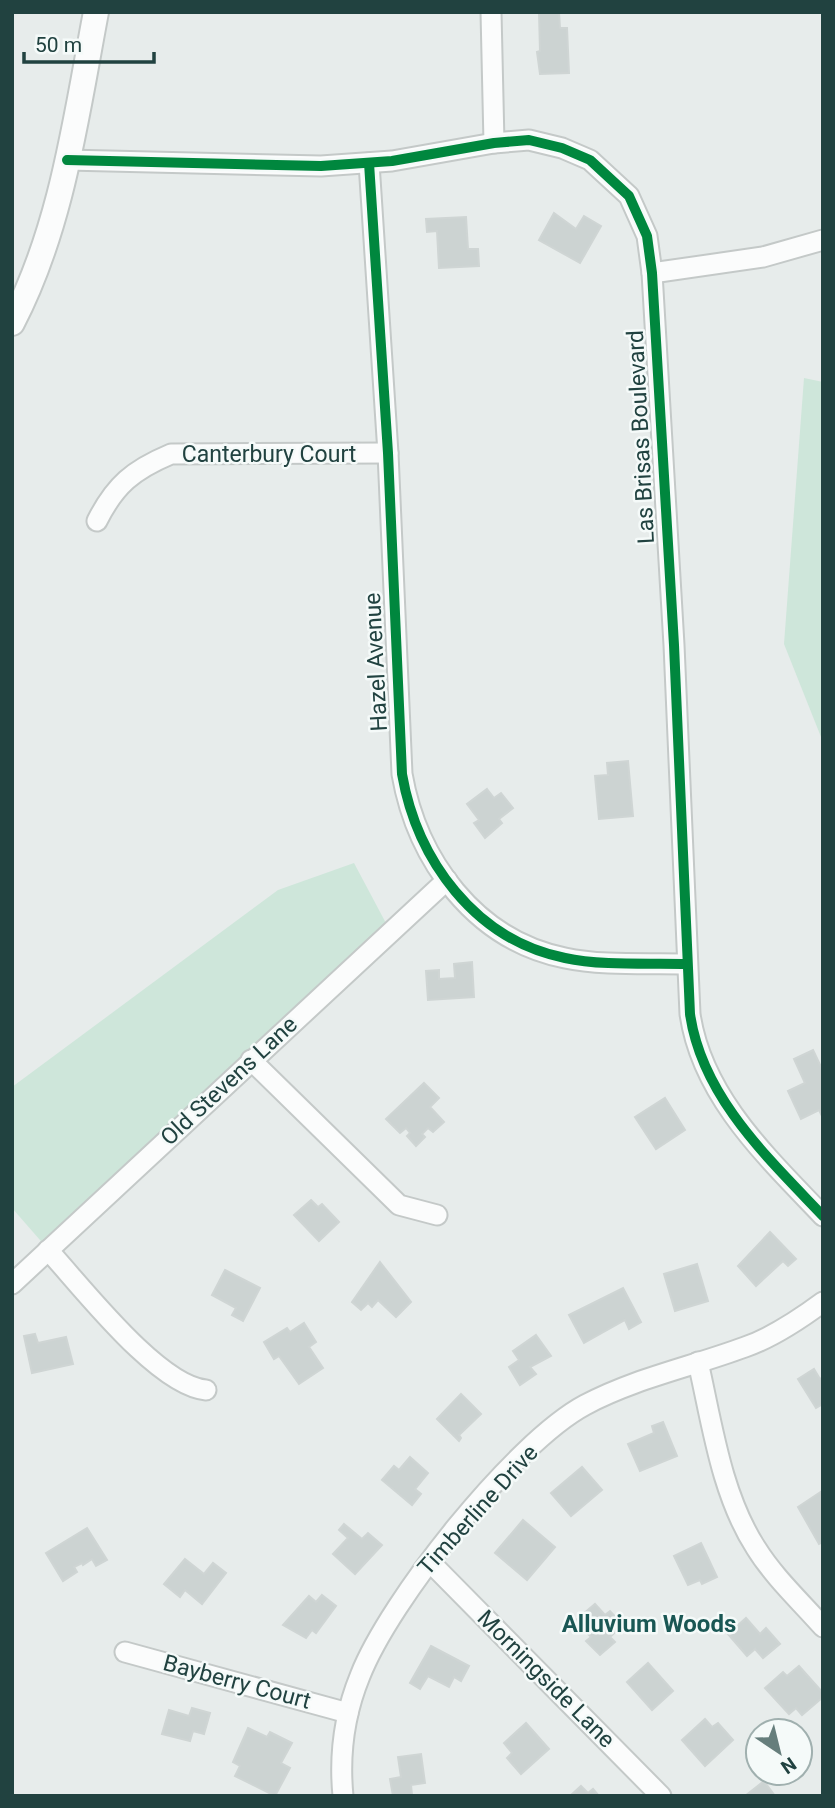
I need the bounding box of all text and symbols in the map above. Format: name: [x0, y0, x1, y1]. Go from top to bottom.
scale bar: [24, 21, 154, 65]
text: 50 m: [35, 33, 82, 57]
street label: Las Brisas Boulevard: [622, 329, 660, 545]
street label: Canterbury Court: [182, 441, 356, 468]
street label: Hazel Avenue: [359, 592, 393, 732]
street label: Old Stevens Lane: [155, 1011, 303, 1151]
street label: Timberline Drive: [412, 1439, 544, 1581]
street label: Morningside Lane: [472, 1605, 620, 1753]
district label: Alluvium Woods: [562, 1610, 736, 1638]
street label: Bayberry Court: [160, 1649, 314, 1715]
north arrow: [744, 1717, 814, 1787]
text: N: [776, 1752, 801, 1779]

